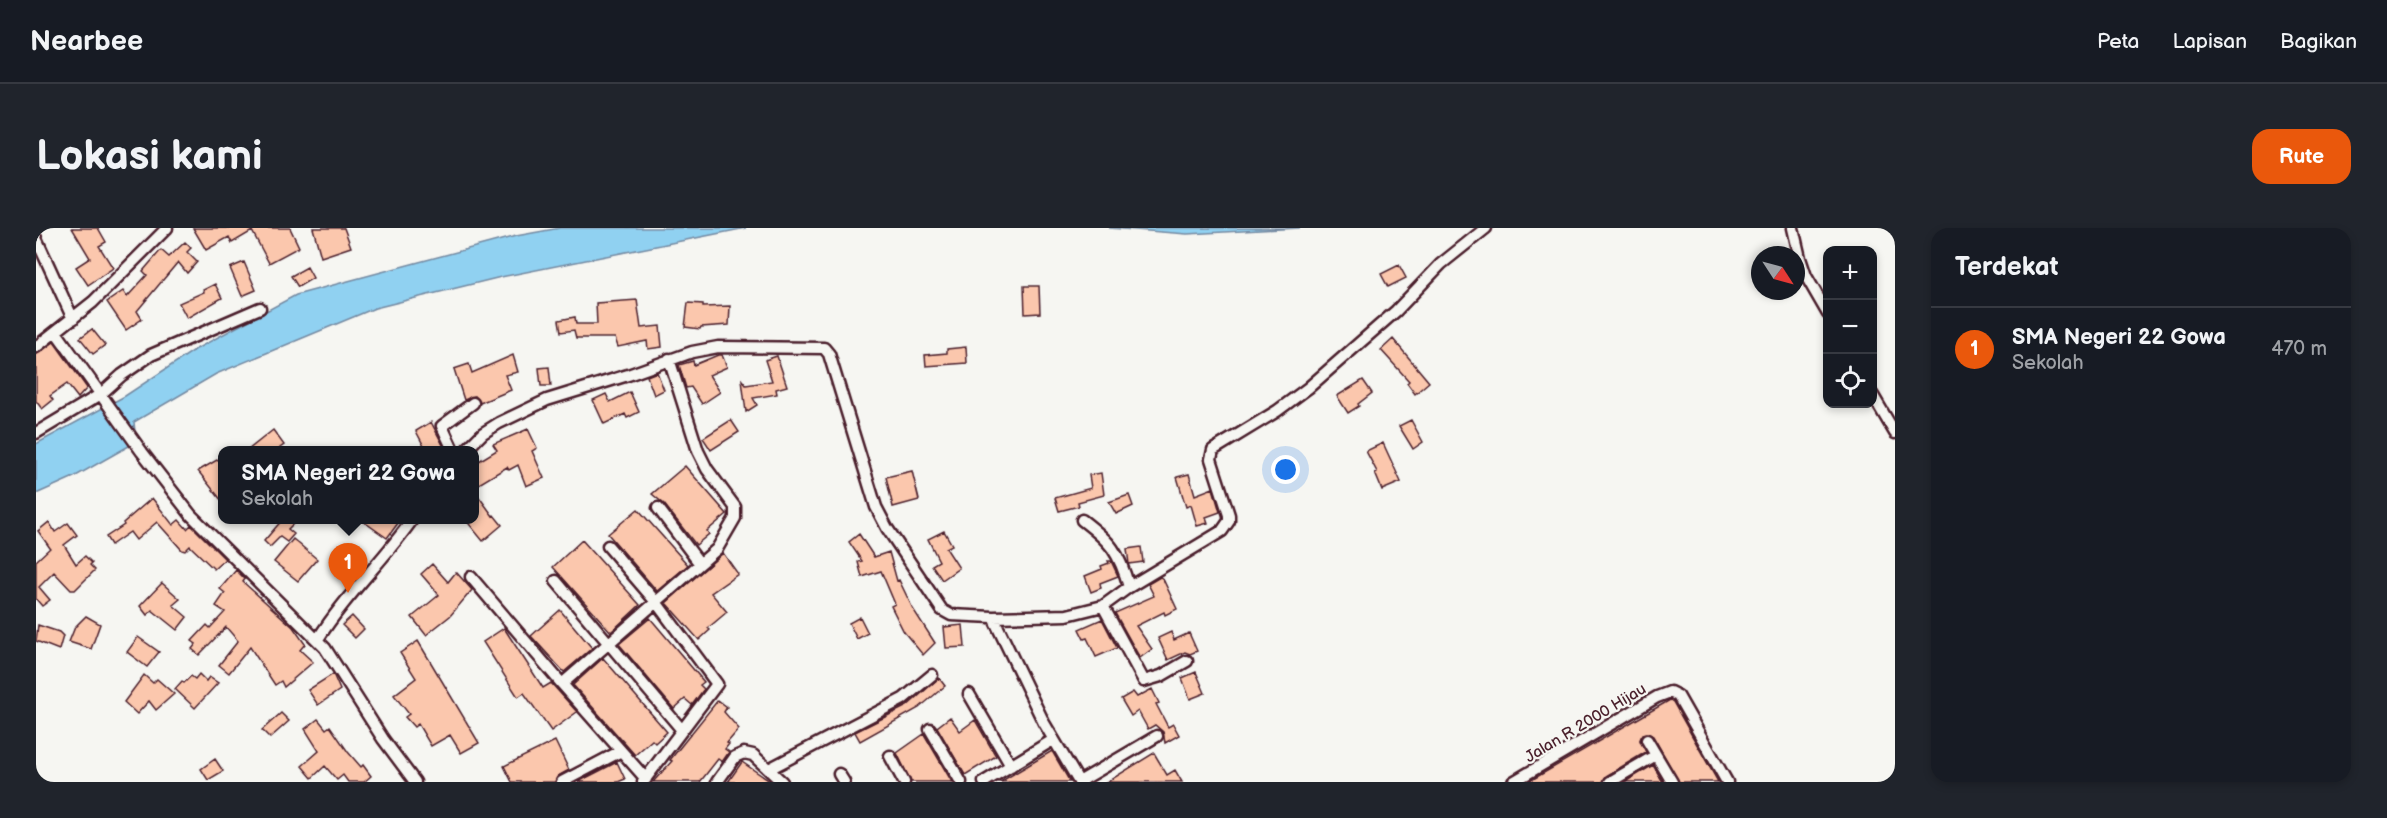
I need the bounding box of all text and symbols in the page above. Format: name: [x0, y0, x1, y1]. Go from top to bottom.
text: Nearbee: [30, 25, 143, 58]
text: Peta: [2097, 29, 2139, 54]
text: Lapisan: [2172, 29, 2247, 54]
text: Bagikan: [2280, 29, 2357, 54]
button: Rute: [2252, 129, 2351, 184]
text: Lokasi kami: [36, 131, 262, 182]
north arrow: [1751, 246, 1805, 300]
map controls: [1823, 246, 1877, 408]
button: +: [1823, 246, 1877, 300]
text: Terdekat: [1955, 252, 2058, 283]
button: −: [1823, 300, 1877, 354]
text: SMA Negeri 22 Gowa: [2012, 324, 2226, 351]
text: 1: [1970, 337, 1979, 361]
text: 470 m: [2271, 337, 2327, 361]
text: Sekolah: [2012, 351, 2083, 375]
button: locate: [1823, 354, 1877, 408]
popup: [218, 446, 479, 524]
your location: [1271, 455, 1300, 484]
text: SMA Negeri 22 Gowa: [242, 460, 455, 487]
text: Sekolah: [242, 487, 313, 511]
pin: 1: [328, 544, 368, 593]
street label: Jalan R 2000 Hijau: [1522, 680, 1650, 767]

